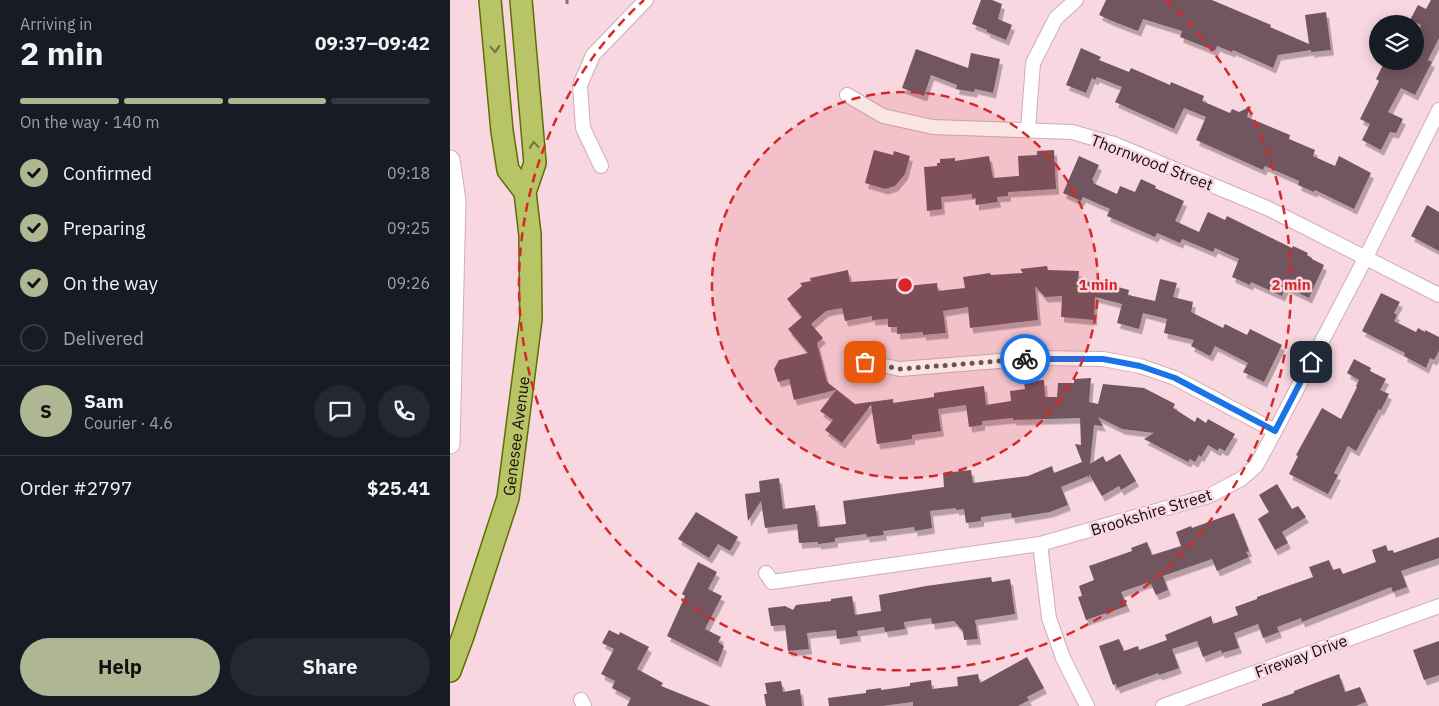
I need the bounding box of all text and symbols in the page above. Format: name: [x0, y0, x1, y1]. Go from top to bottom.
text: Arriving in: [20, 14, 92, 34]
map controls: [1369, 15, 1424, 70]
button: layers: [1369, 15, 1424, 70]
text: 09:37–09:42: [315, 31, 430, 55]
text: 2 min: [20, 32, 104, 74]
one-way arrow: [489, 45, 500, 53]
text: On the way · 140 m: [20, 112, 159, 132]
street label: Thornwood Street: [1088, 130, 1216, 194]
one-way arrow: [528, 141, 539, 149]
icon: check: [20, 159, 48, 187]
text: Confirmed: [63, 161, 152, 185]
text: 09:18: [387, 163, 430, 183]
icon: check: [20, 214, 48, 242]
text: Preparing: [63, 216, 145, 240]
text: 09:25: [387, 218, 430, 238]
icon: check: [20, 269, 48, 297]
text: On the way: [63, 271, 158, 295]
text: 09:26: [387, 273, 430, 293]
text: 1 min: [1078, 275, 1118, 294]
text: 2 min: [1271, 275, 1311, 294]
centre of rings: [896, 276, 914, 294]
text: Delivered: [63, 326, 144, 350]
courier: [1000, 334, 1050, 384]
pin: [844, 341, 886, 383]
pin: [1290, 341, 1332, 383]
icon: bike: [1011, 345, 1039, 373]
icon: bag: [851, 348, 879, 376]
icon: home: [1297, 348, 1325, 376]
street label: Genesee Avenue: [498, 375, 534, 497]
button: chat: [314, 385, 366, 437]
button: phone: [378, 385, 430, 437]
text: Sam: [84, 389, 124, 413]
text: S: [40, 399, 52, 423]
text: Courier · 4.6: [84, 413, 173, 433]
text: Order #2797: [20, 476, 132, 500]
text: $25.41: [367, 476, 430, 500]
street label: Brookshire Street: [1088, 484, 1214, 540]
street label: Fireway Drive: [1252, 630, 1350, 682]
button: Help: [20, 638, 220, 696]
button: Share: [230, 638, 430, 696]

